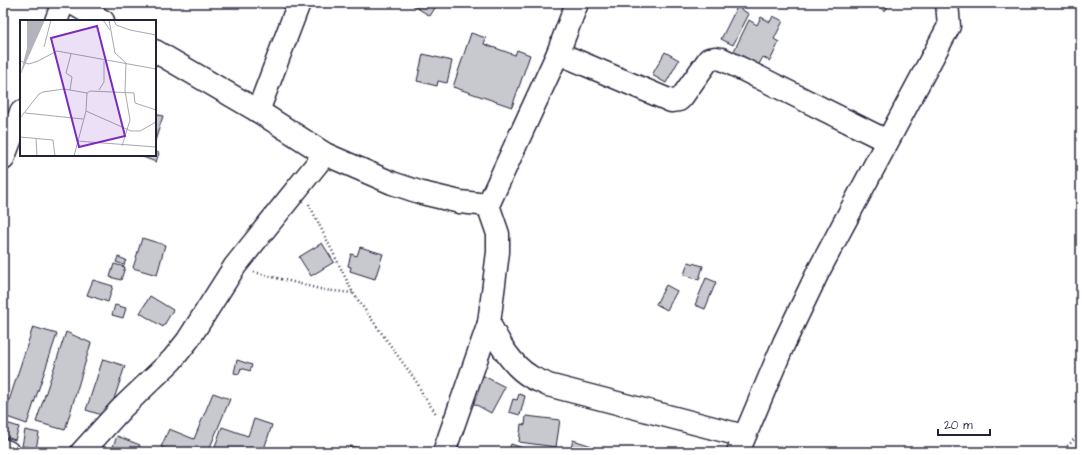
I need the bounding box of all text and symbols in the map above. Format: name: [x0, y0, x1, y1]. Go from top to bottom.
inset map: [20, 20, 156, 156]
scale bar: [938, 411, 990, 437]
text: 20 m: [944, 417, 973, 434]

